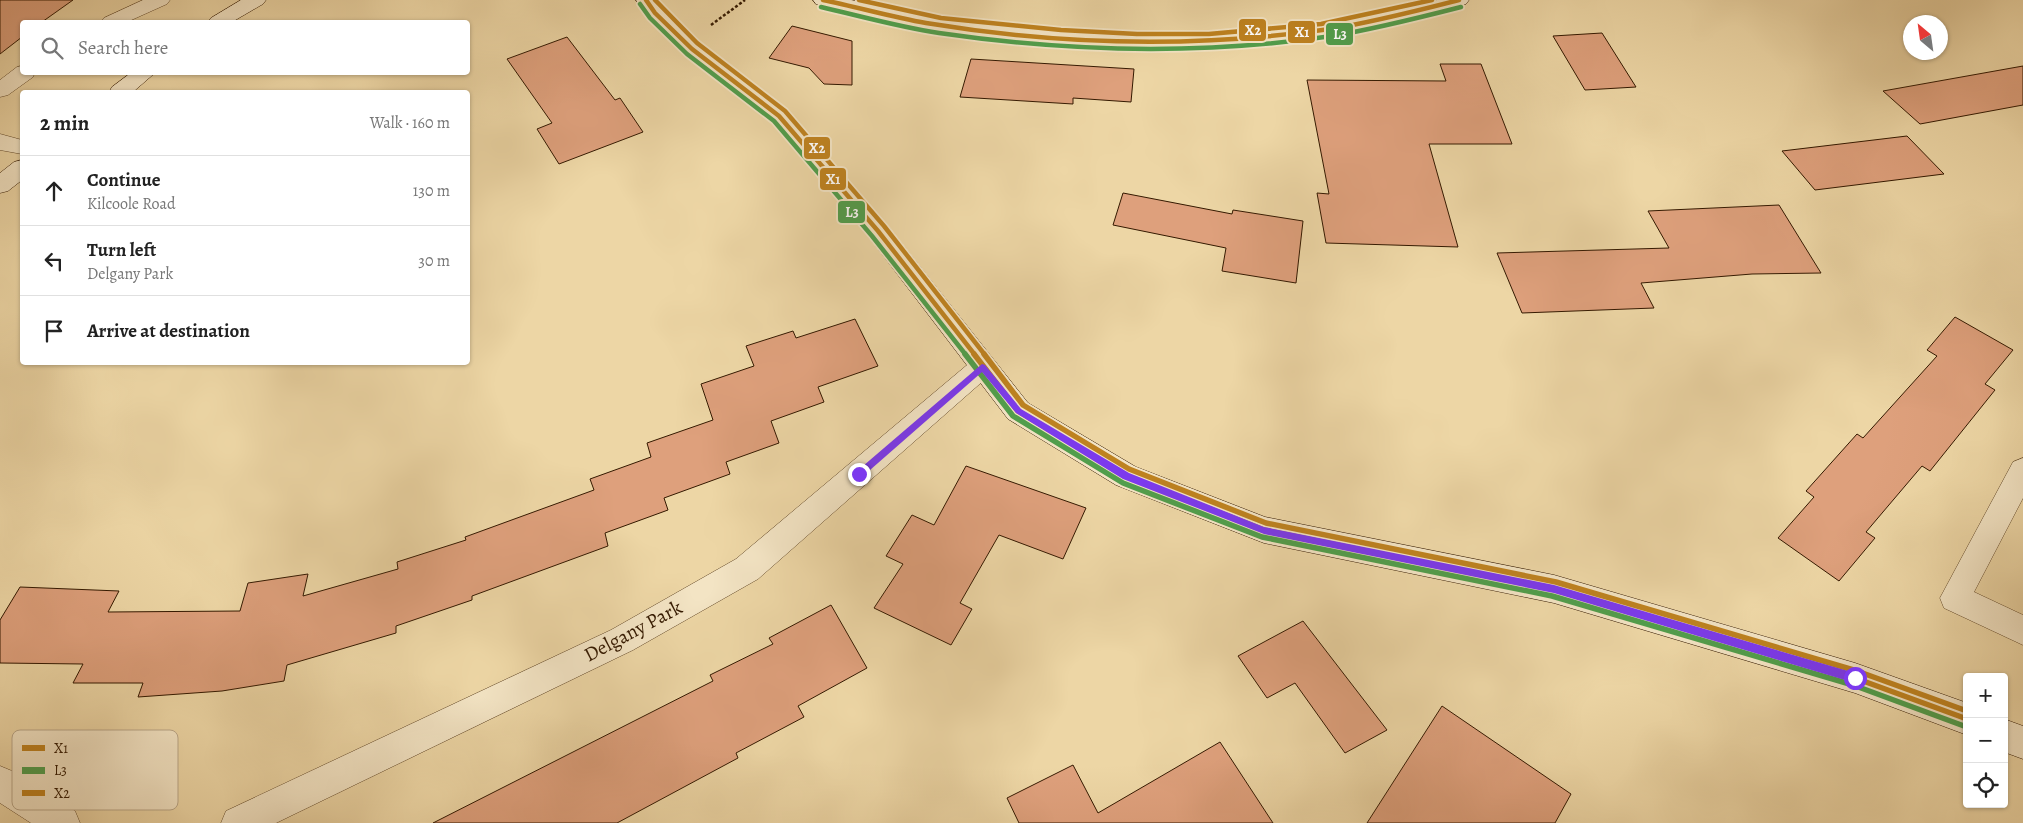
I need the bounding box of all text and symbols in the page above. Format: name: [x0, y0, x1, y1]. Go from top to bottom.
north arrow: [1903, 15, 1948, 60]
line badge: X2: [1238, 18, 1267, 42]
search box: [20, 20, 470, 75]
line badge: X1: [1287, 20, 1316, 44]
text: X2: [1245, 21, 1261, 40]
line badge: L3: [1325, 22, 1354, 46]
text: X1: [1295, 23, 1309, 42]
text: L3: [1333, 25, 1347, 44]
icon: search: [38, 34, 66, 62]
text: Search here: [78, 35, 168, 61]
text: 2 min: [40, 109, 89, 137]
text: Walk · 160 m: [370, 112, 450, 134]
line badge: X2: [803, 136, 831, 160]
text: X2: [809, 139, 825, 158]
text: Continue: [87, 167, 161, 193]
line badge: X1: [819, 167, 847, 191]
text: X1: [826, 170, 840, 189]
icon: ahead: [40, 177, 68, 205]
text: 130 m: [413, 180, 450, 202]
text: Kilcoole Road: [87, 193, 176, 215]
line badge: L3: [837, 200, 866, 224]
text: L3: [845, 203, 859, 222]
text: Turn left: [87, 237, 156, 263]
icon: left: [40, 247, 68, 275]
text: 30 m: [418, 250, 450, 272]
text: Delgany Park: [87, 263, 173, 285]
icon: arrive: [40, 317, 68, 345]
text: Arrive at destination: [87, 318, 250, 344]
route end: [848, 463, 871, 486]
street label: Delgany Park: [579, 594, 687, 668]
route start: [1844, 667, 1867, 690]
map controls: [1963, 673, 2008, 808]
button: +: [1963, 673, 2008, 718]
button: −: [1963, 718, 2008, 763]
legend: [12, 730, 178, 810]
text: X1: [54, 739, 68, 758]
text: L3: [54, 761, 67, 780]
button: locate: [1963, 763, 2008, 808]
text: X2: [54, 784, 70, 803]

